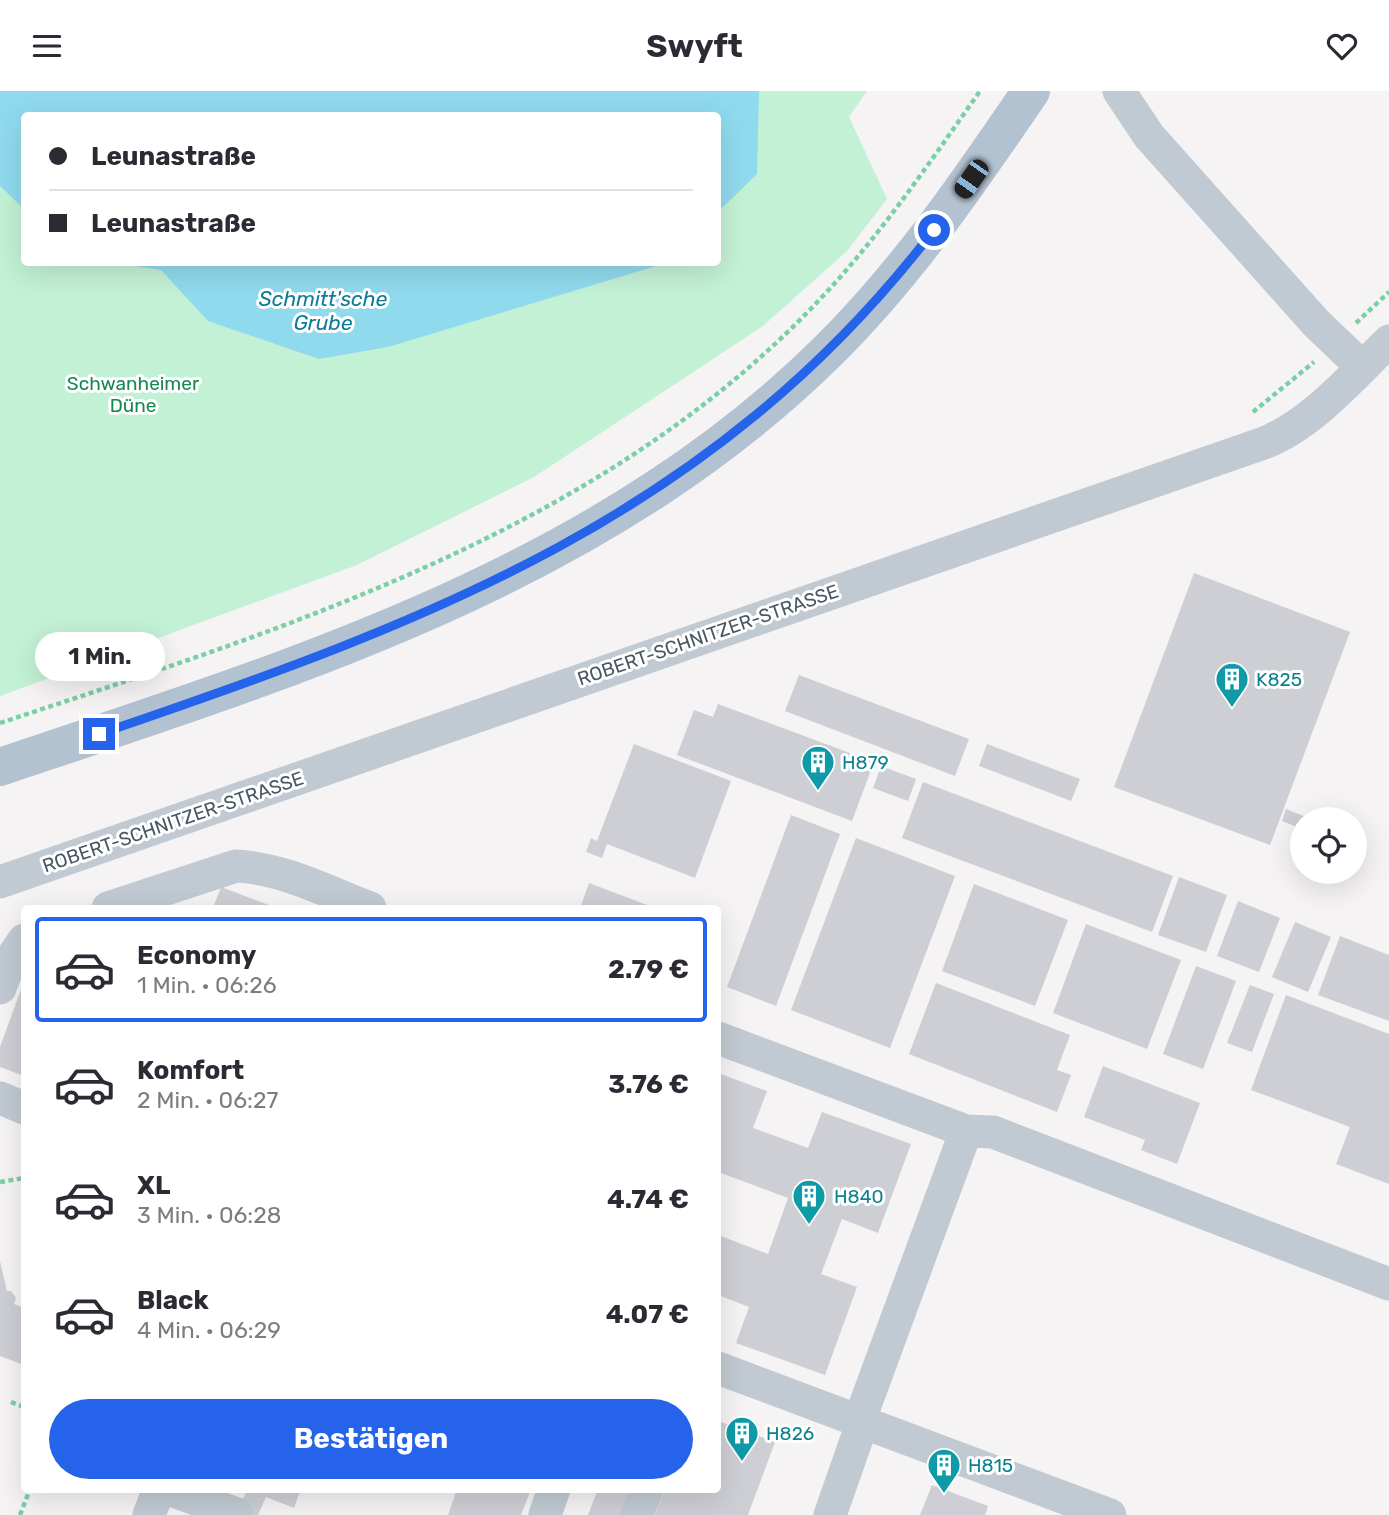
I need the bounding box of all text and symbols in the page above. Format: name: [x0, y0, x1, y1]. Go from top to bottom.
icon: menu: [28, 27, 66, 65]
text: Swyft: [646, 27, 743, 65]
icon: heart: [1323, 27, 1361, 65]
text: Leunastraße: [91, 141, 256, 172]
car: [951, 156, 992, 202]
text: Leunastraße: [91, 208, 256, 239]
route start: [918, 214, 950, 246]
water label: Schmitt'sche Grube: [259, 286, 387, 335]
park label: Schwanheimer Düne: [67, 372, 200, 417]
street label: ROBERT-SCHNITZER-STRASSE: [574, 579, 842, 691]
callout: 1 Min.: [34, 633, 164, 681]
text: 1 Min.: [68, 642, 132, 670]
building icon: K825: [1213, 660, 1251, 709]
place label: K825: [1256, 668, 1302, 691]
route end: [83, 718, 115, 750]
building icon: H879: [799, 743, 837, 792]
place label: H879: [842, 751, 889, 774]
street label: ROBERT-SCHNITZER-STRASSE: [39, 766, 307, 878]
map controls: [1290, 807, 1367, 884]
button: locate: [1290, 807, 1367, 884]
icon: car: [53, 938, 116, 1001]
text: Economy: [137, 940, 256, 971]
text: 2.79 €: [608, 954, 689, 985]
text: 1 Min. · 06:26: [137, 971, 277, 999]
icon: car: [53, 1053, 116, 1116]
text: Komfort: [137, 1055, 244, 1086]
text: 3.76 €: [608, 1069, 689, 1100]
text: 2 Min. · 06:27: [137, 1086, 278, 1114]
icon: car: [53, 1168, 116, 1231]
text: XL: [137, 1170, 170, 1201]
building icon: H840: [790, 1177, 828, 1226]
text: 4.74 €: [607, 1184, 689, 1215]
place label: H840: [834, 1185, 884, 1208]
text: 3 Min. · 06:28: [137, 1201, 281, 1229]
icon: car: [53, 1283, 116, 1346]
text: Black: [137, 1285, 209, 1316]
text: 4.07 €: [606, 1299, 689, 1330]
text: 4 Min. · 06:29: [137, 1316, 281, 1344]
button: Bestätigen: [49, 1399, 693, 1479]
building icon: H826: [723, 1414, 761, 1463]
place label: H826: [766, 1422, 814, 1445]
building icon: H815: [925, 1446, 963, 1495]
place label: H815: [968, 1454, 1013, 1477]

